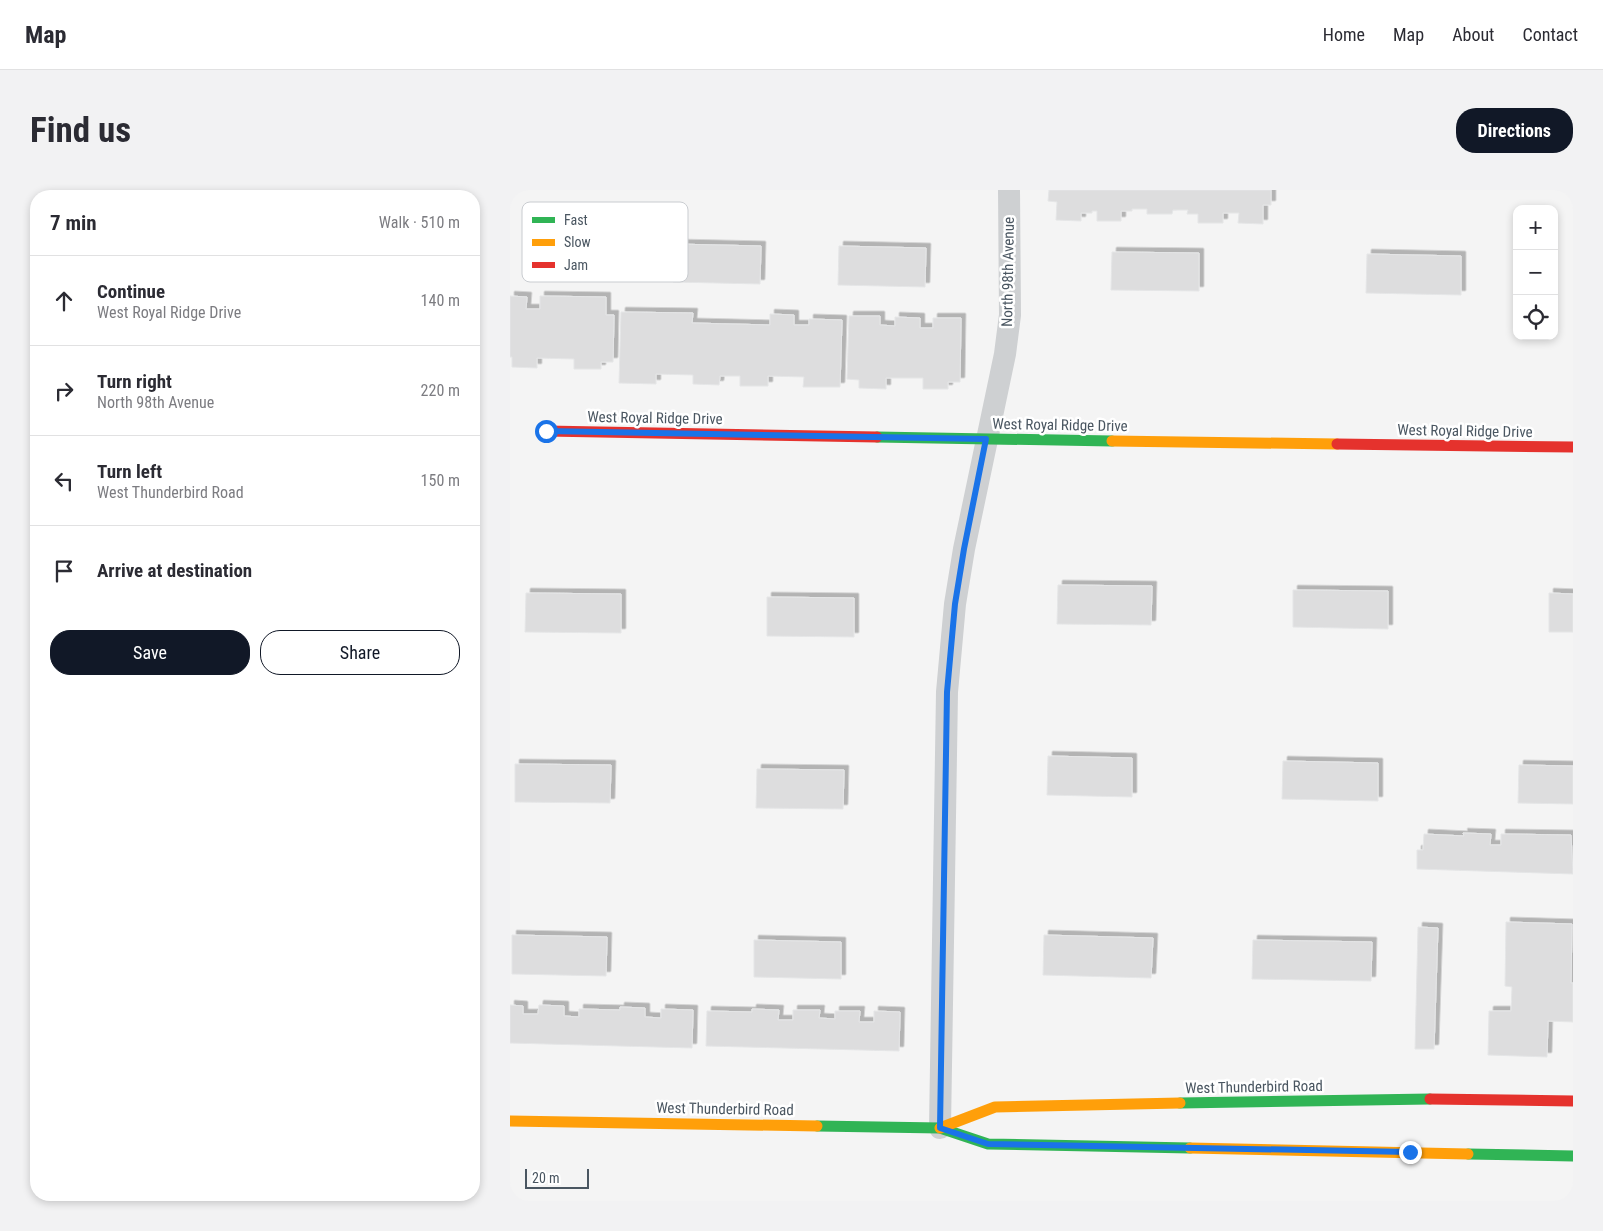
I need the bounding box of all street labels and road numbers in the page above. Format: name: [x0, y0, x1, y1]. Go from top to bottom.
street label: North 98th Avenue: [998, 217, 1018, 327]
street label: West Royal Ridge Drive: [587, 408, 723, 428]
street label: West Royal Ridge Drive: [992, 415, 1128, 435]
street label: West Royal Ridge Drive: [1397, 421, 1533, 441]
street label: West Thunderbird Road: [1185, 1077, 1323, 1097]
street label: West Thunderbird Road: [656, 1099, 794, 1119]

